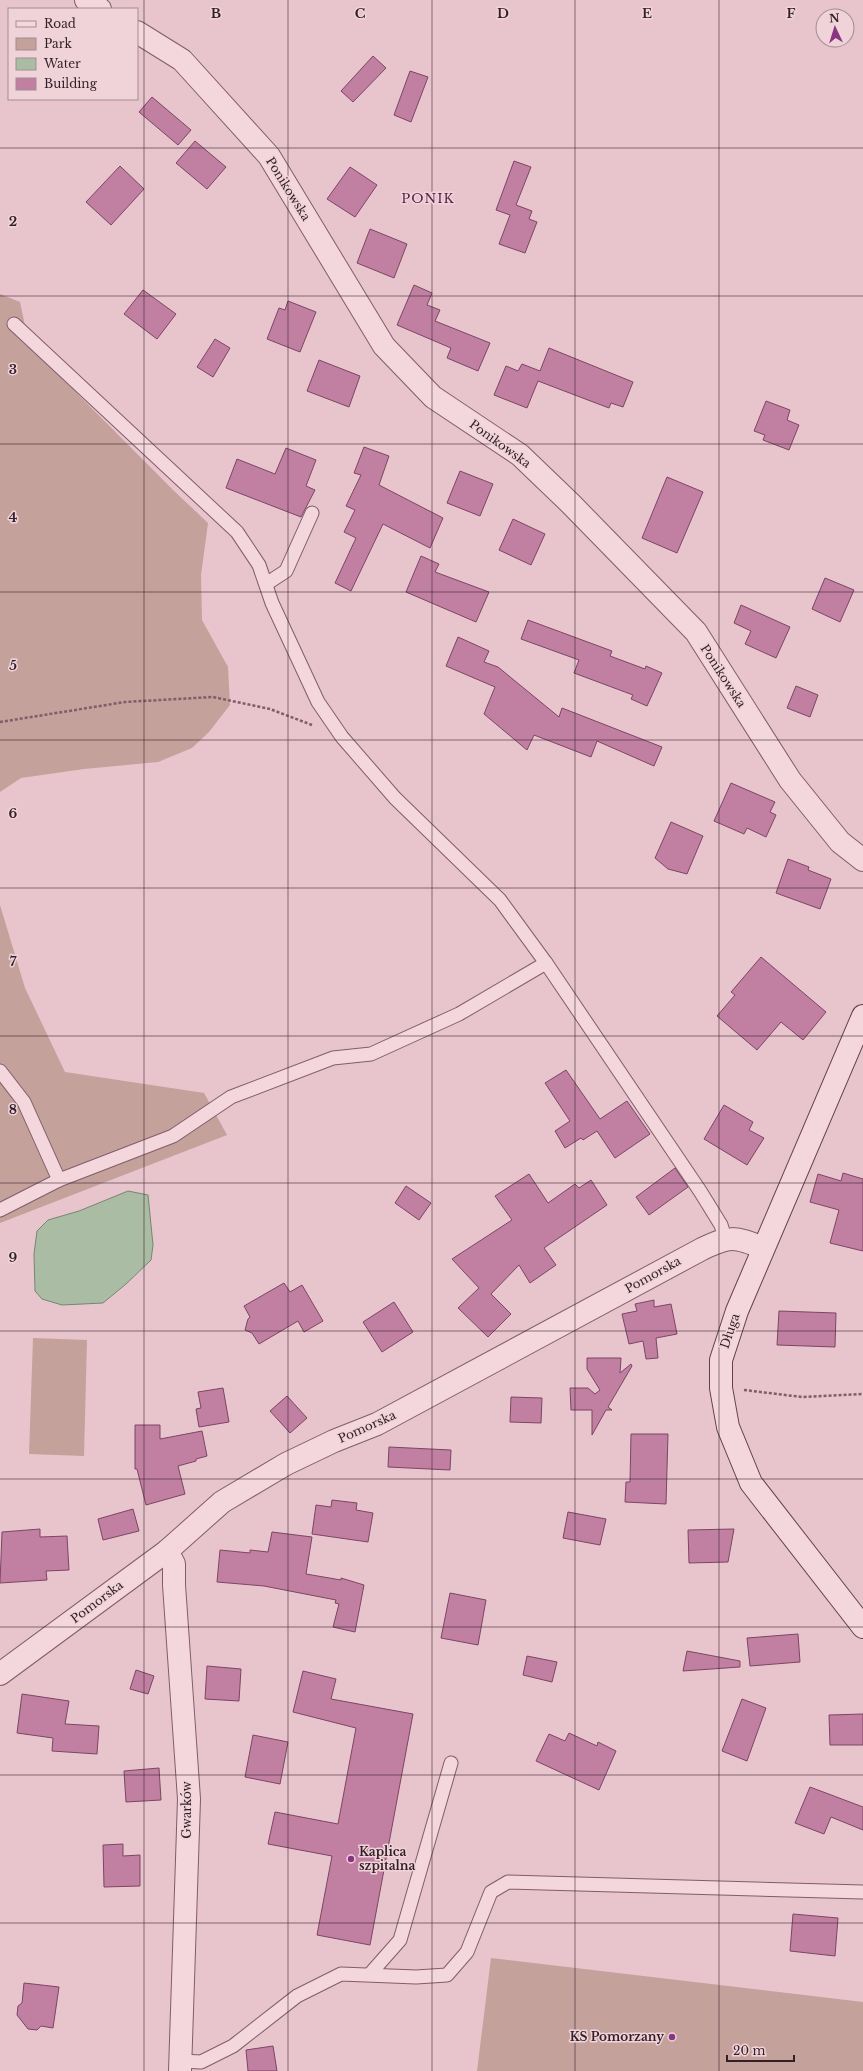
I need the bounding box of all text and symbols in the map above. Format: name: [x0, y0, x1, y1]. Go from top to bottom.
text: B: [211, 5, 221, 22]
text: C: [355, 5, 366, 22]
text: D: [497, 5, 509, 22]
text: E: [642, 5, 652, 22]
text: F: [787, 5, 796, 22]
legend: [8, 8, 138, 100]
north arrow: [815, 8, 855, 48]
text: N: [829, 11, 841, 25]
text: Road: [44, 16, 76, 31]
text: Park: [44, 36, 72, 51]
text: Water: [43, 56, 81, 71]
text: Building: [44, 76, 98, 91]
street label: Ponikowska: [263, 154, 314, 224]
district label: PONIK: [401, 190, 455, 207]
text: 2: [9, 213, 17, 230]
text: 3: [9, 361, 17, 378]
street label: Ponikowska: [467, 416, 534, 471]
text: 4: [9, 509, 18, 526]
street label: Ponikowska: [697, 641, 750, 710]
text: 5: [9, 657, 17, 674]
text: 6: [9, 805, 18, 822]
text: 7: [10, 953, 17, 970]
text: 8: [9, 1101, 17, 1118]
text: 9: [9, 1249, 18, 1266]
street label: Pomorska: [622, 1253, 684, 1296]
street label: Długa: [717, 1311, 743, 1350]
street label: Pomorska: [336, 1407, 398, 1446]
street label: Pomorska: [68, 1577, 126, 1626]
street label: Gwarków: [179, 1780, 194, 1839]
place label: Kaplica szpitalna: [359, 1844, 416, 1873]
marker: Kaplica szpitalna: [346, 1854, 356, 1864]
place label: KS Pomorzany: [570, 2029, 664, 2044]
marker: KS Pomorzany: [667, 2032, 677, 2042]
scale bar: [727, 2037, 794, 2063]
text: 20 m: [733, 2043, 765, 2058]

